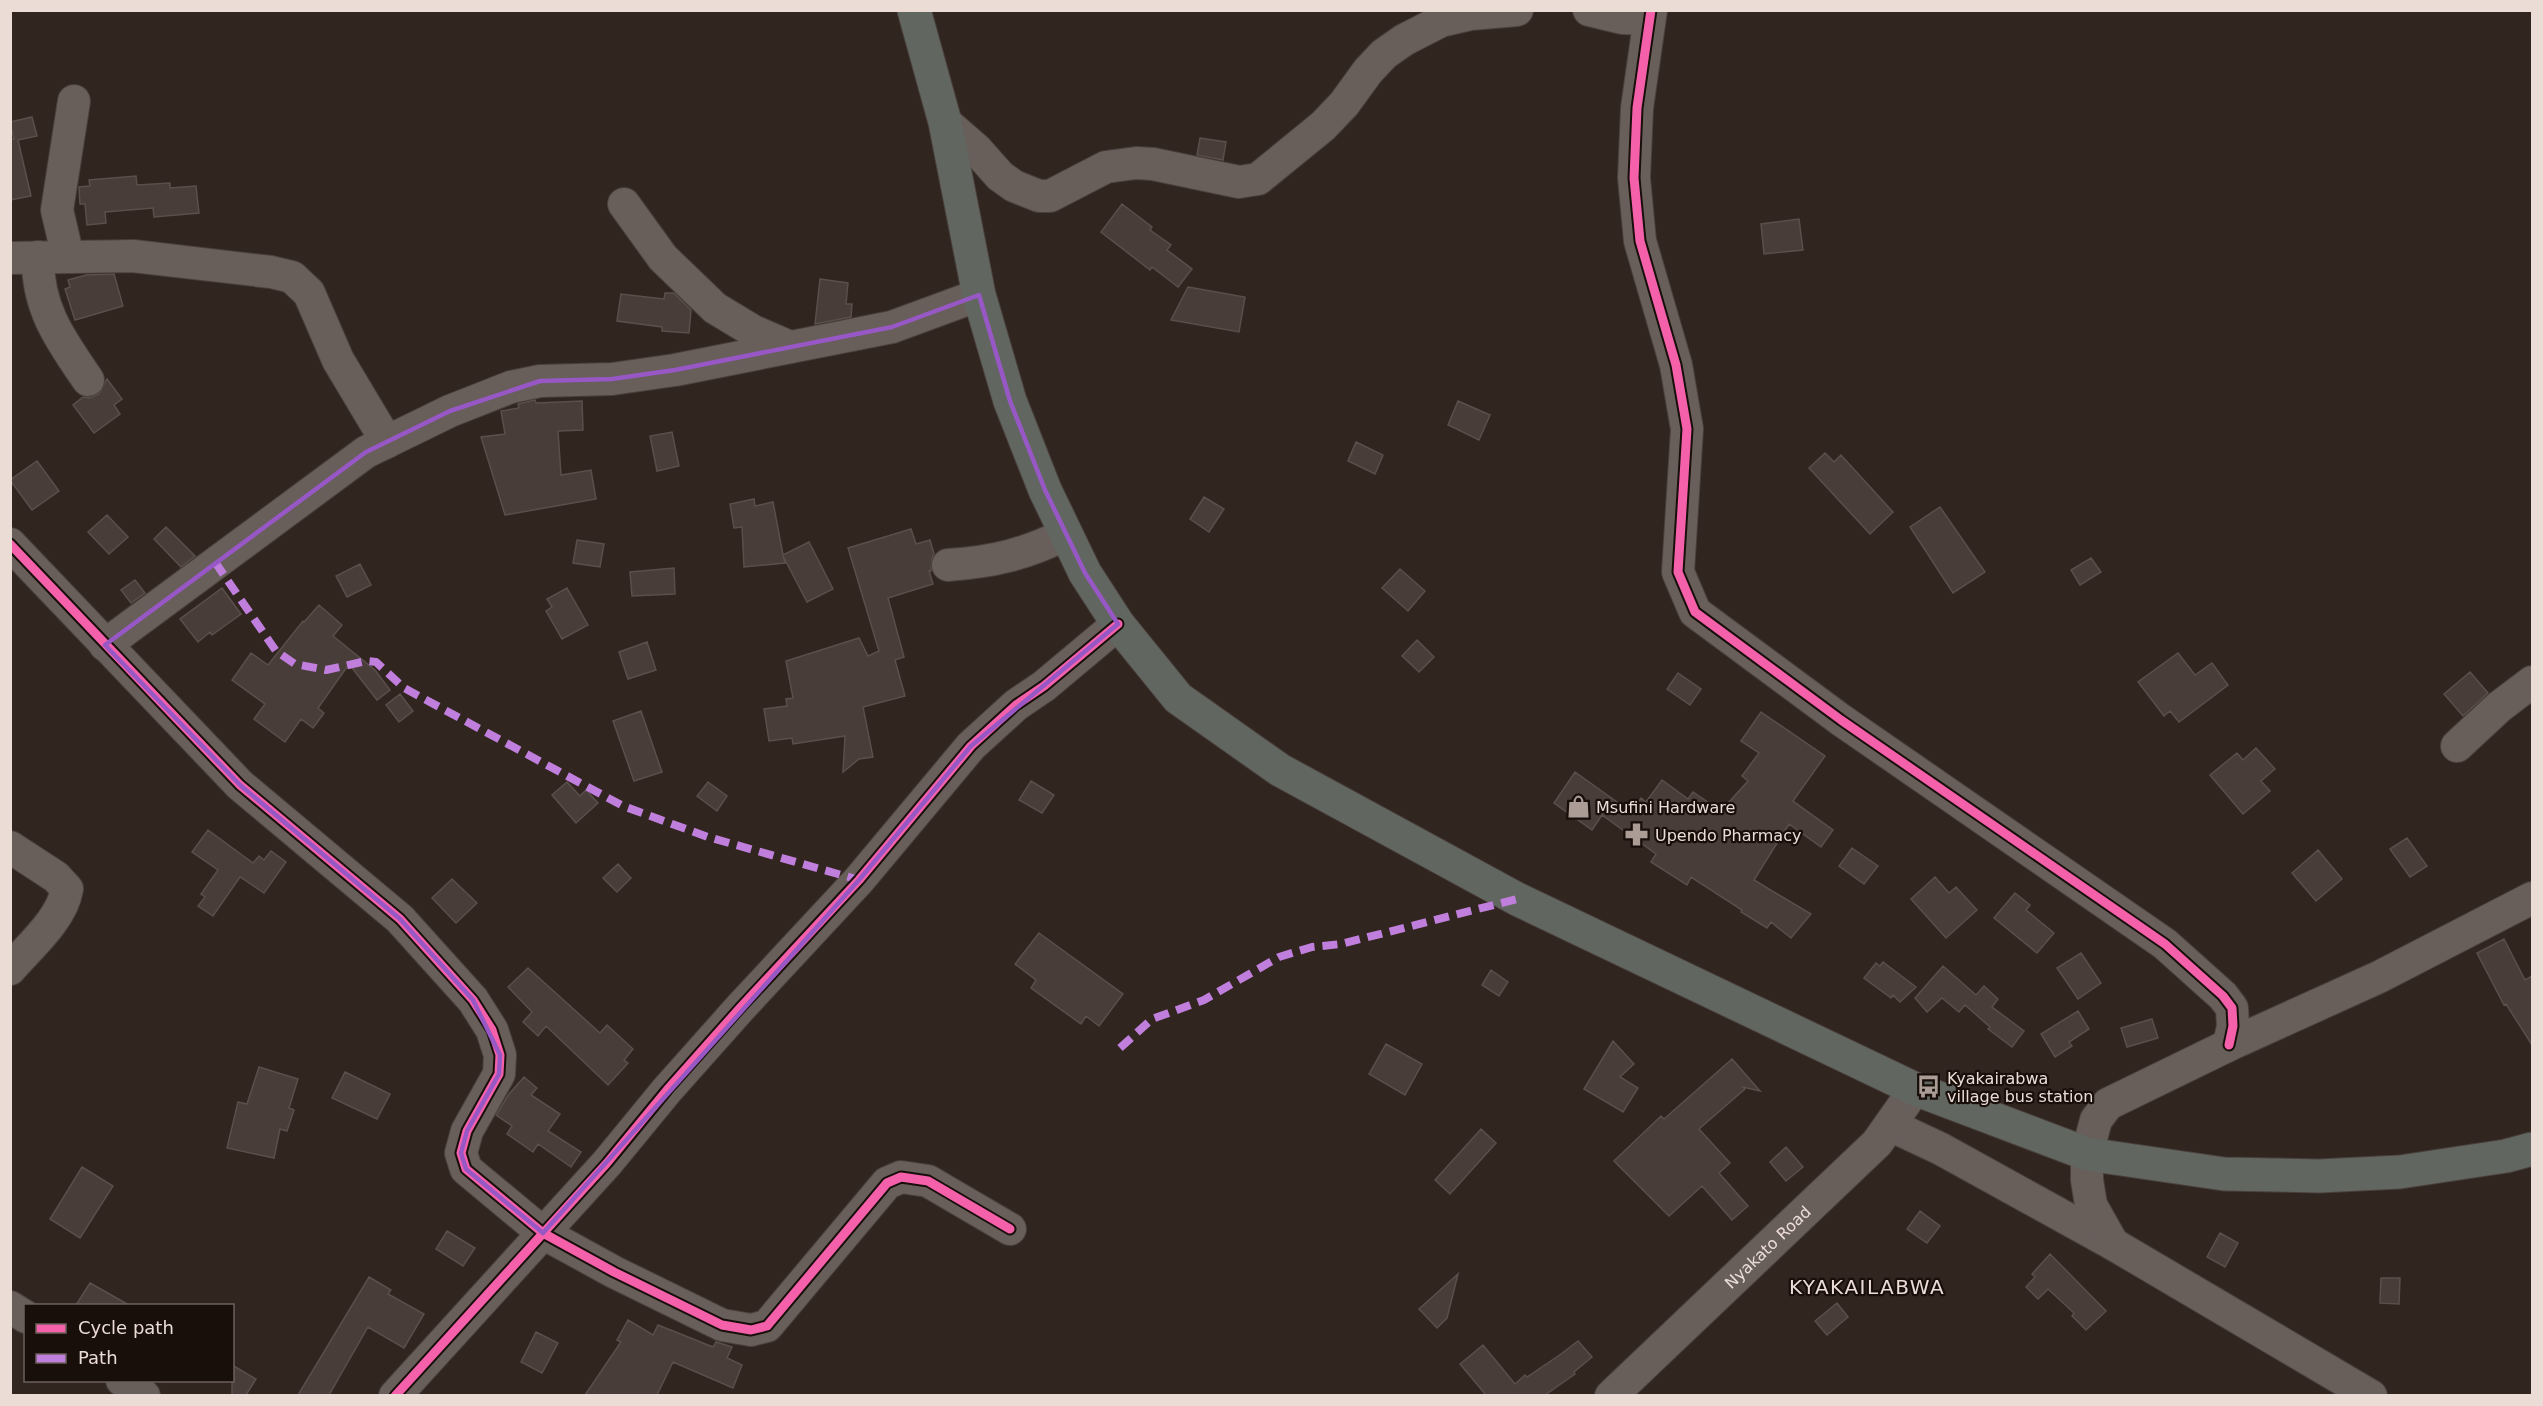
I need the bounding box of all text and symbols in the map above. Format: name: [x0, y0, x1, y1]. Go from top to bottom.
shop icon: Msufini Hardware: [1565, 794, 1591, 820]
place label: Msufini Hardware: [1596, 798, 1735, 817]
pharmacy icon: Upendo Pharmacy: [1624, 822, 1650, 848]
place label: Upendo Pharmacy: [1655, 826, 1801, 845]
place label: Kyakairabwa village bus station: [1947, 1069, 2093, 1106]
bus stop icon: Kyakairabwa village bus station: [1916, 1074, 1942, 1100]
street label: Nyakato Road: [1721, 1202, 1814, 1292]
district label: KYAKAILABWA: [1789, 1275, 1945, 1299]
legend: [24, 1304, 234, 1382]
text: Cycle path: [78, 1317, 174, 1338]
text: Path: [78, 1347, 118, 1368]

